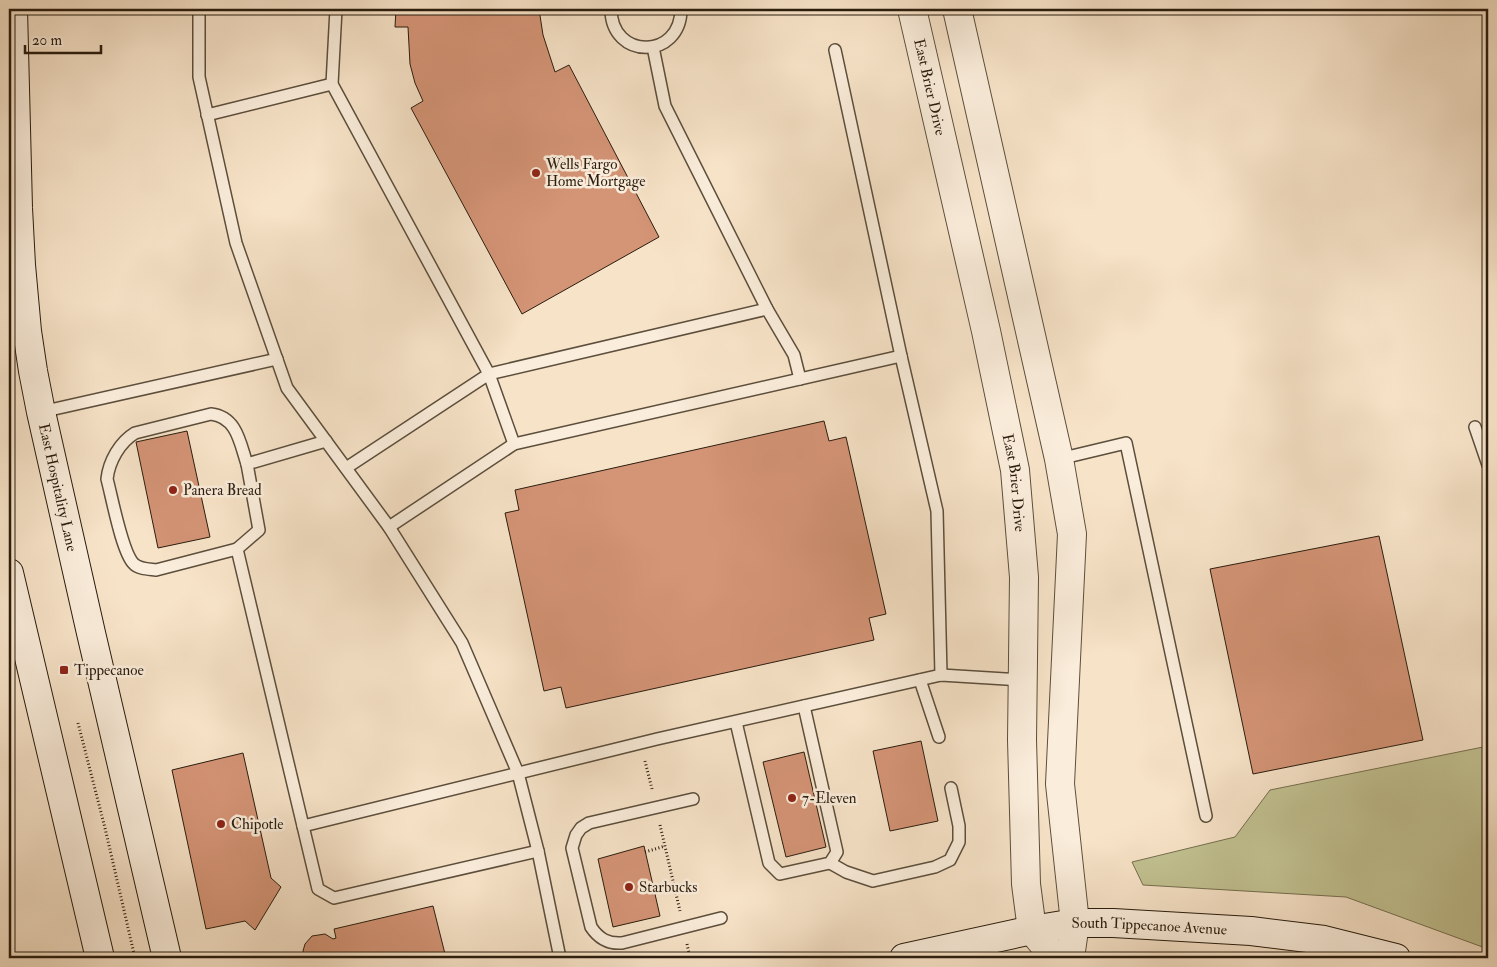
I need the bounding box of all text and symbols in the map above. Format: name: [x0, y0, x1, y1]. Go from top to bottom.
scale bar: [25, 22, 101, 54]
text: 20 m: [32, 31, 62, 50]
street label: East Brier Drive: [909, 37, 950, 137]
place label: Wells Fargo Home Mortgage: [545, 155, 645, 191]
marker: Wells Fargo Home Mortgage: [530, 167, 542, 179]
street label: East Hospitality Lane: [34, 422, 81, 553]
street label: East Brier Drive: [998, 432, 1029, 533]
place label: Panera Bread: [183, 481, 262, 500]
marker: Panera Bread: [167, 484, 179, 496]
place label: Tippecanoe: [74, 661, 144, 681]
marker: Tippecanoe: [58, 664, 70, 676]
place label: 7-Eleven: [802, 789, 857, 808]
marker: 7-Eleven: [786, 792, 798, 804]
place label: Chipotle: [231, 815, 284, 835]
marker: Chipotle: [215, 818, 227, 830]
place label: Starbucks: [639, 878, 697, 897]
marker: Starbucks: [623, 881, 635, 893]
street label: South Tippecanoe Avenue: [1072, 914, 1228, 940]

